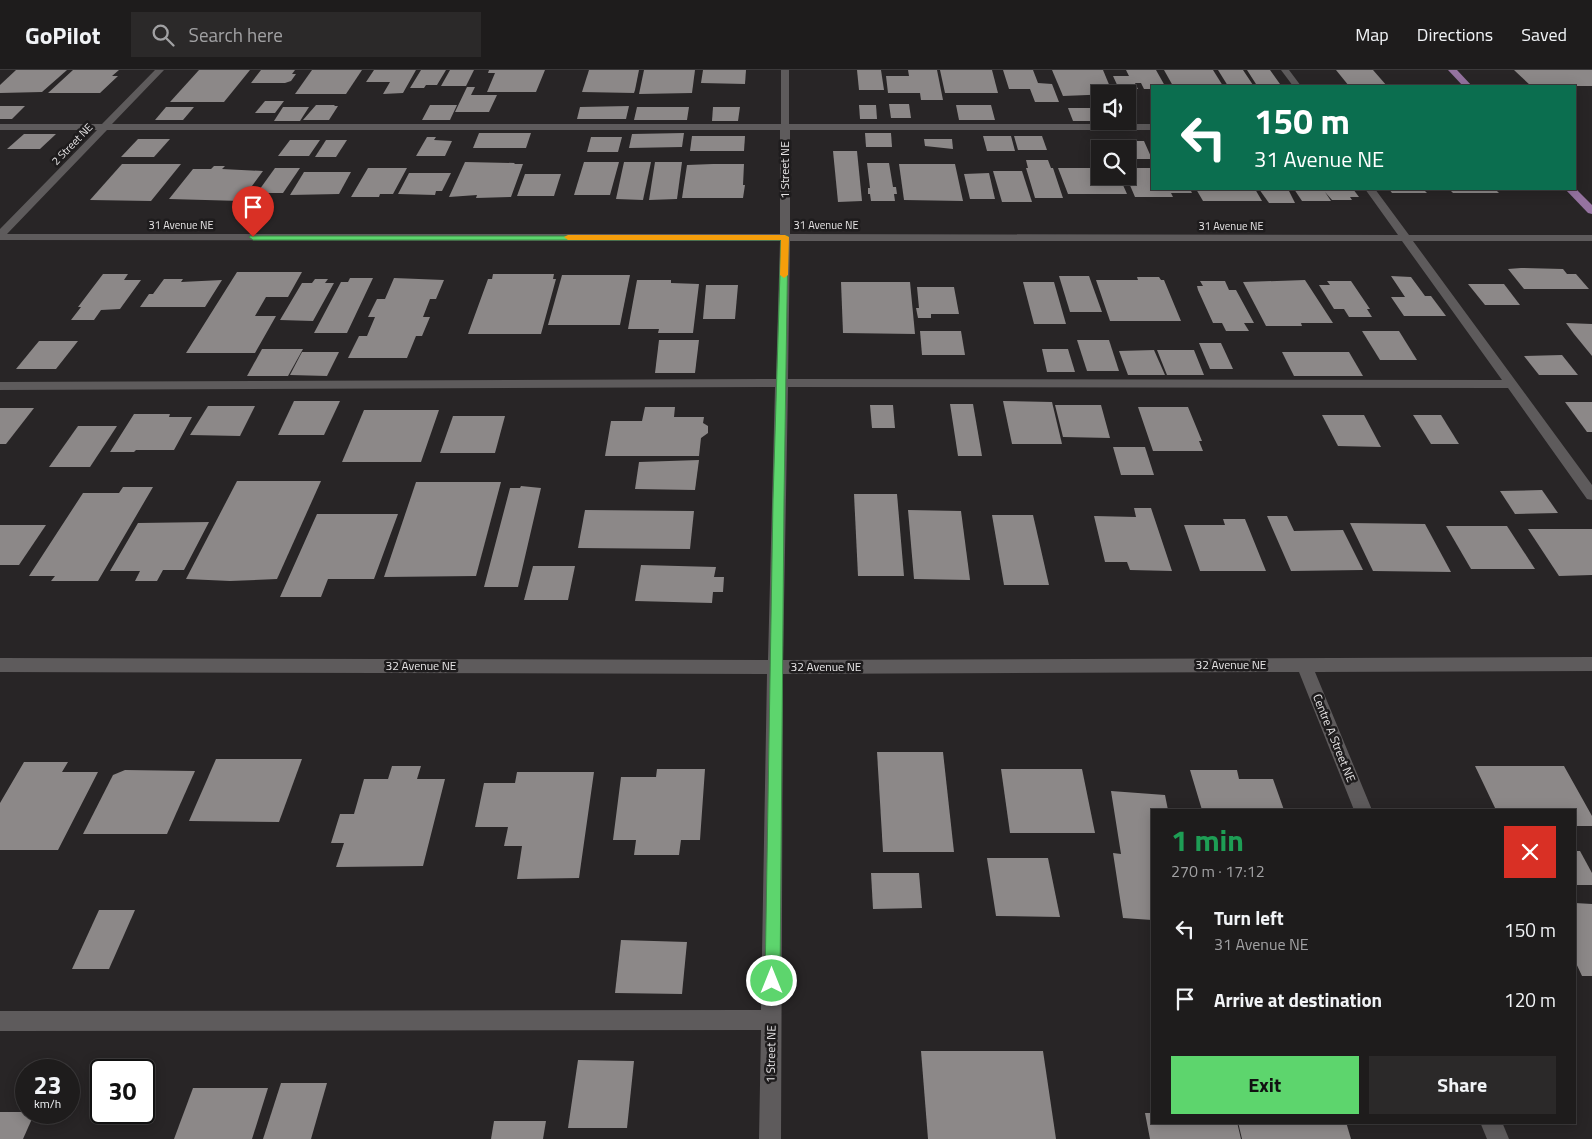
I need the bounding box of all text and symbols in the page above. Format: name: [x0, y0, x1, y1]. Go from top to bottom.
search box: [131, 12, 481, 57]
text: GoPilot: [25, 17, 101, 53]
text: Search here: [189, 20, 283, 49]
icon: search: [149, 21, 177, 49]
text: Map: [1355, 21, 1389, 48]
text: Directions: [1417, 21, 1493, 48]
text: Saved: [1521, 21, 1567, 48]
map controls: [1091, 85, 1136, 185]
button: sound: [1091, 85, 1136, 130]
text: 150 m: [1254, 94, 1350, 148]
icon: left: [1171, 105, 1236, 170]
street label: 2 Street NE: [48, 119, 96, 169]
button: search: [1091, 140, 1136, 185]
street label: 1 Street NE: [775, 141, 794, 199]
text: 31 Avenue NE: [1254, 142, 1384, 176]
pin: [232, 186, 274, 237]
icon: arrive: [239, 193, 267, 221]
street label: 31 Avenue NE: [148, 217, 214, 233]
street label: 31 Avenue NE: [793, 217, 859, 233]
street label: 31 Avenue NE: [1198, 218, 1264, 234]
street label: 32 Avenue NE: [1195, 655, 1267, 674]
street label: 32 Avenue NE: [385, 656, 457, 675]
street label: 32 Avenue NE: [790, 657, 862, 676]
street label: Centre A Street NE: [1308, 691, 1361, 785]
text: 1 min: [1171, 817, 1244, 863]
button: close: [1504, 826, 1556, 878]
text: 270 m · 17:12: [1171, 859, 1265, 883]
text: Turn left: [1214, 903, 1284, 932]
icon: left: [1171, 915, 1199, 943]
text: 150 m: [1504, 915, 1556, 944]
text: 31 Avenue NE: [1214, 932, 1309, 956]
position arrow: [745, 954, 797, 1006]
icon: arrive: [1171, 985, 1199, 1013]
text: Arrive at destination: [1214, 985, 1382, 1014]
text: 120 m: [1504, 985, 1556, 1014]
street label: 1 Street NE: [760, 1025, 781, 1083]
button: Exit: [1171, 1056, 1359, 1114]
button: Share: [1369, 1056, 1556, 1114]
speed limit sign: 30: [90, 1059, 155, 1124]
text: 23: [33, 1066, 62, 1104]
text: km/h: [34, 1094, 61, 1113]

